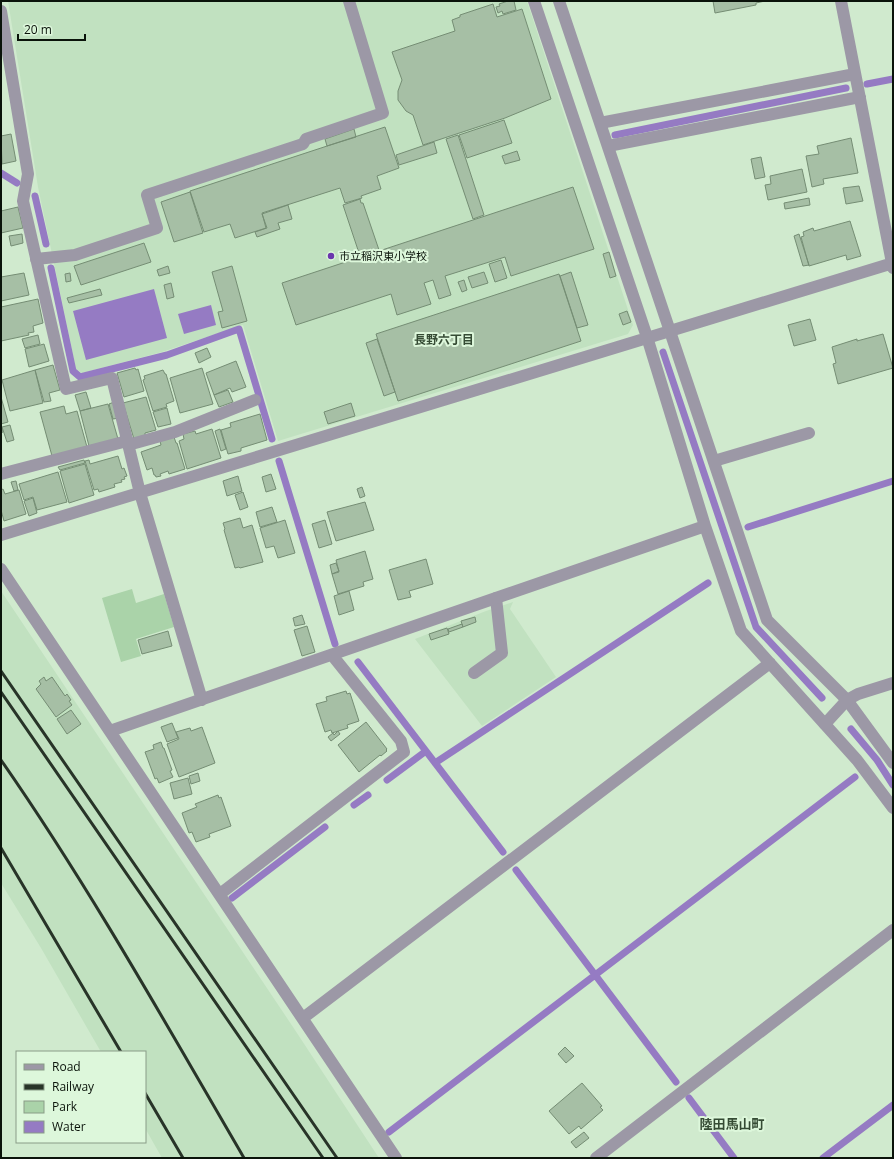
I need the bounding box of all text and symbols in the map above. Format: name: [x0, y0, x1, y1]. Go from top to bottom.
scale bar: [18, 16, 85, 42]
text: 20 m: [24, 21, 52, 38]
place label: 市立稲沢東小学校: [339, 248, 427, 263]
marker: 市立稲沢東小学校: [326, 251, 336, 261]
district label: 長野六丁目: [414, 331, 474, 348]
legend: [16, 1051, 146, 1143]
text: Road: [52, 1058, 81, 1075]
text: Railway: [52, 1078, 95, 1095]
text: Park: [52, 1098, 78, 1115]
district label: 陸田馬山町: [699, 1115, 765, 1133]
text: Water: [52, 1118, 86, 1135]

